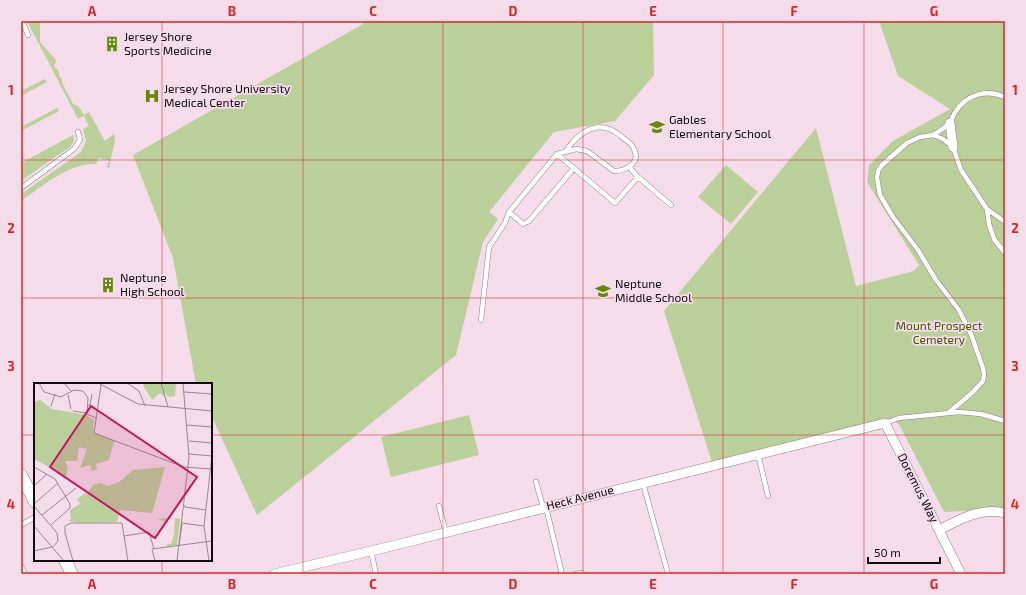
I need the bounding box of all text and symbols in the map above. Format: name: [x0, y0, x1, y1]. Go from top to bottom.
text: A: [88, 3, 97, 19]
text: B: [228, 3, 236, 19]
text: C: [369, 3, 377, 19]
text: D: [509, 3, 518, 19]
text: E: [649, 3, 657, 19]
text: F: [790, 3, 798, 19]
text: G: [930, 3, 938, 19]
place label: Jersey Shore Sports Medicine: [124, 29, 212, 57]
building icon: Jersey Shore Sports Medicine: [103, 35, 121, 53]
place label: Jersey Shore University Medical Center: [164, 81, 291, 109]
text: 1: [8, 82, 14, 98]
text: 1: [1012, 82, 1018, 98]
hospital icon: Jersey Shore University Medical Center: [143, 87, 161, 105]
place label: Gables Elementary School: [669, 112, 772, 140]
school or university icon: Gables Elementary School: [648, 118, 666, 136]
text: 2: [7, 220, 15, 236]
text: 2: [1011, 220, 1019, 236]
place label: Neptune High School: [120, 270, 185, 298]
building icon: Neptune High School: [99, 276, 117, 294]
place label: Neptune Middle School: [615, 276, 692, 304]
school or university icon: Neptune Middle School: [594, 282, 612, 300]
park label: Mount Prospect Cemetery: [896, 318, 983, 346]
text: 3: [7, 358, 15, 374]
text: 3: [1011, 358, 1019, 374]
inset map: [34, 383, 212, 561]
street label: Doremus Way: [895, 450, 943, 525]
street label: Heck Avenue: [545, 482, 615, 512]
text: 4: [7, 496, 15, 512]
text: 4: [1011, 496, 1019, 512]
scale bar: [868, 539, 940, 565]
text: 50 m: [874, 545, 901, 559]
text: A: [88, 576, 97, 592]
text: B: [228, 576, 236, 592]
text: C: [369, 576, 377, 592]
text: D: [509, 576, 518, 592]
text: E: [649, 576, 657, 592]
text: F: [790, 576, 798, 592]
text: G: [930, 576, 938, 592]

